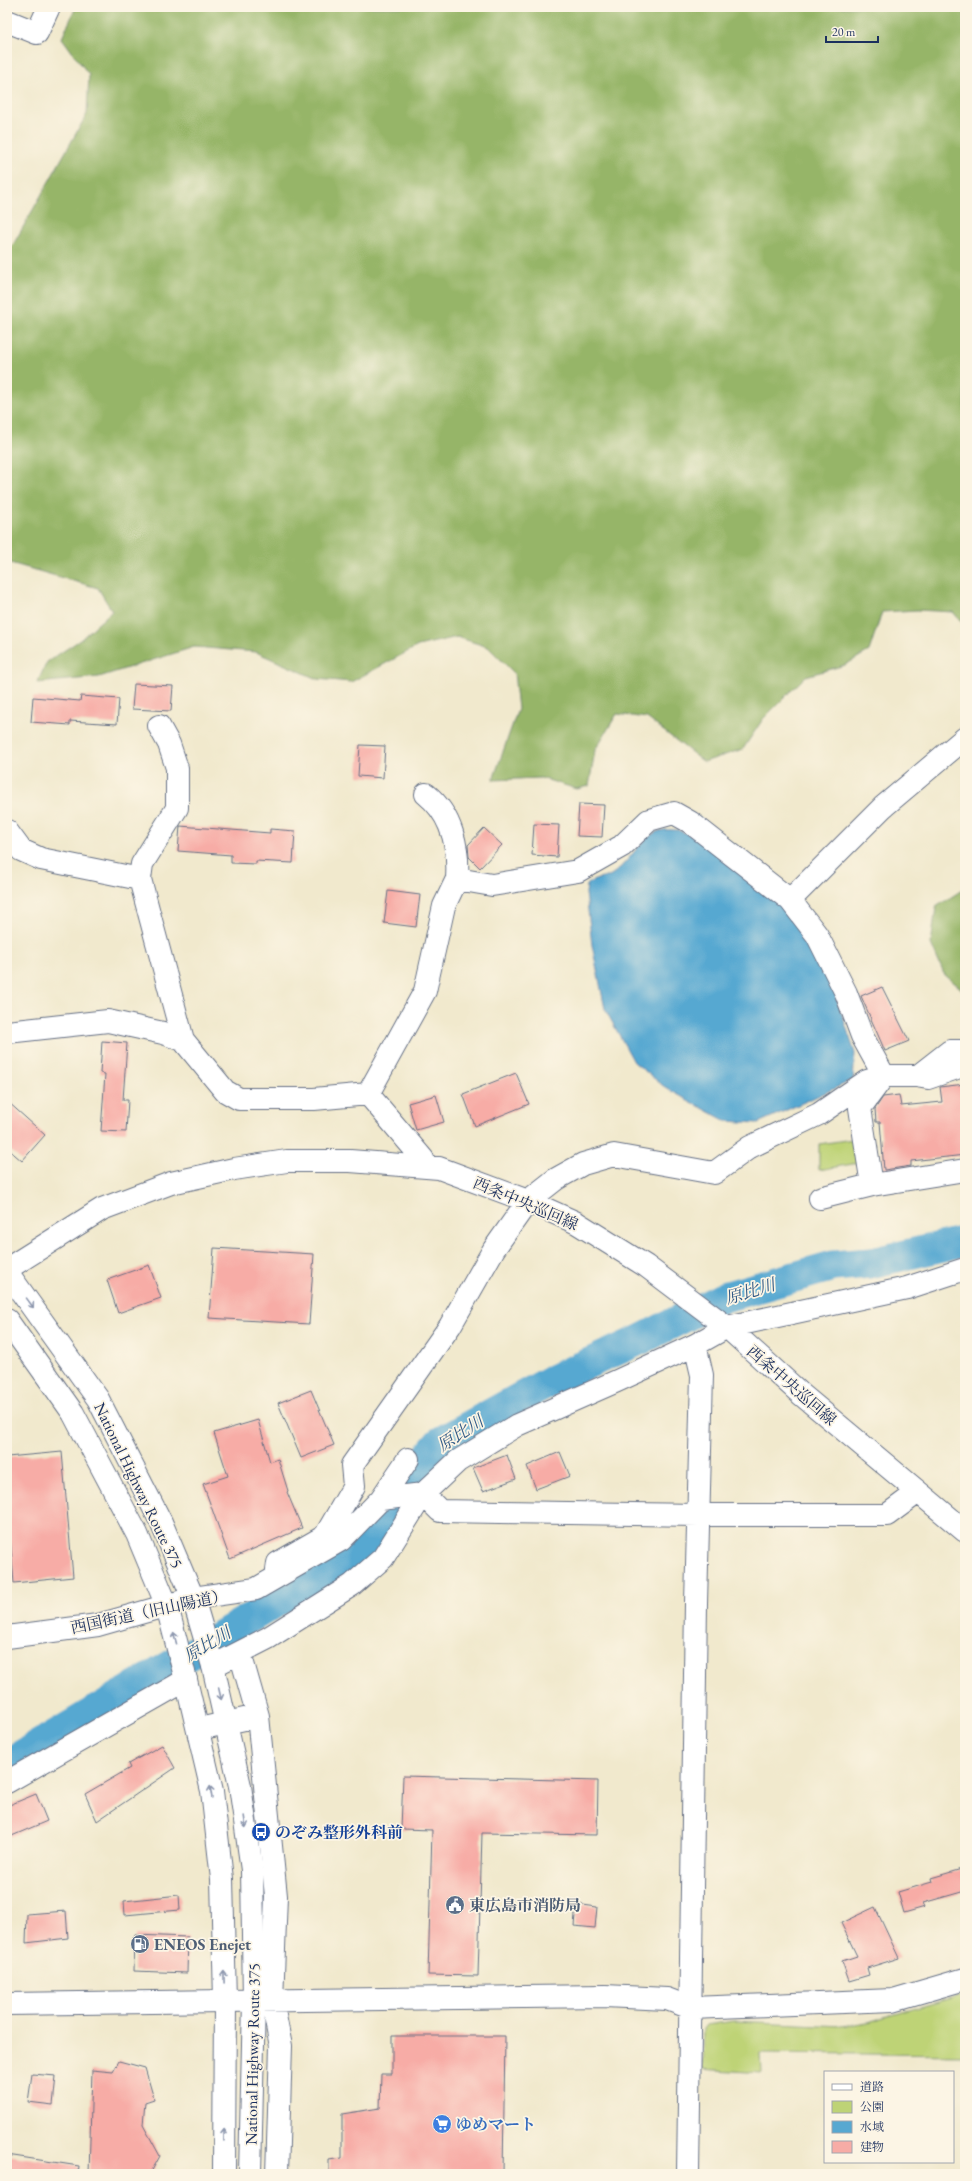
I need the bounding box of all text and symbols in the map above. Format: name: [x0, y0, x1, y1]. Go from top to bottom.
scale bar: [826, 18, 878, 44]
text: 20 m: [832, 24, 856, 40]
street label: 西条中央巡回線: [470, 1172, 581, 1235]
water label: 原比川: [722, 1272, 780, 1309]
one-way arrow: [26, 1298, 34, 1309]
street label: 西条中央巡回線: [743, 1341, 841, 1430]
street label: National Highway Route 375: [89, 1399, 188, 1572]
water label: 原比川: [433, 1409, 489, 1456]
street label: 西国街道（旧山陽道）: [69, 1585, 230, 1638]
water label: 原比川: [179, 1620, 236, 1667]
one-way arrow: [171, 1632, 178, 1645]
one-way arrow: [216, 1688, 224, 1701]
one-way arrow: [207, 1786, 215, 1799]
one-way arrow: [241, 1815, 249, 1828]
bus stop icon: のぞみ整形外科前: [250, 1821, 272, 1843]
place label: のぞみ整形外科前: [275, 1822, 403, 1843]
public building icon: 東広島市消防局: [444, 1894, 466, 1916]
place label: 東広島市消防局: [469, 1895, 581, 1916]
fuel station icon: ENEOS Enejet: [129, 1933, 151, 1955]
place label: ENEOS Enejet: [154, 1934, 251, 1955]
street label: National Highway Route 375: [240, 1963, 265, 2145]
one-way arrow: [220, 1971, 228, 1984]
legend: [824, 2071, 954, 2163]
text: 道路: [860, 2079, 884, 2095]
text: 公園: [860, 2099, 884, 2115]
supermarket icon: ゆめマート: [431, 2113, 453, 2135]
place label: ゆめマート: [456, 2114, 536, 2135]
text: 水域: [860, 2119, 884, 2135]
one-way arrow: [220, 2129, 228, 2142]
text: 建物: [860, 2139, 884, 2155]

